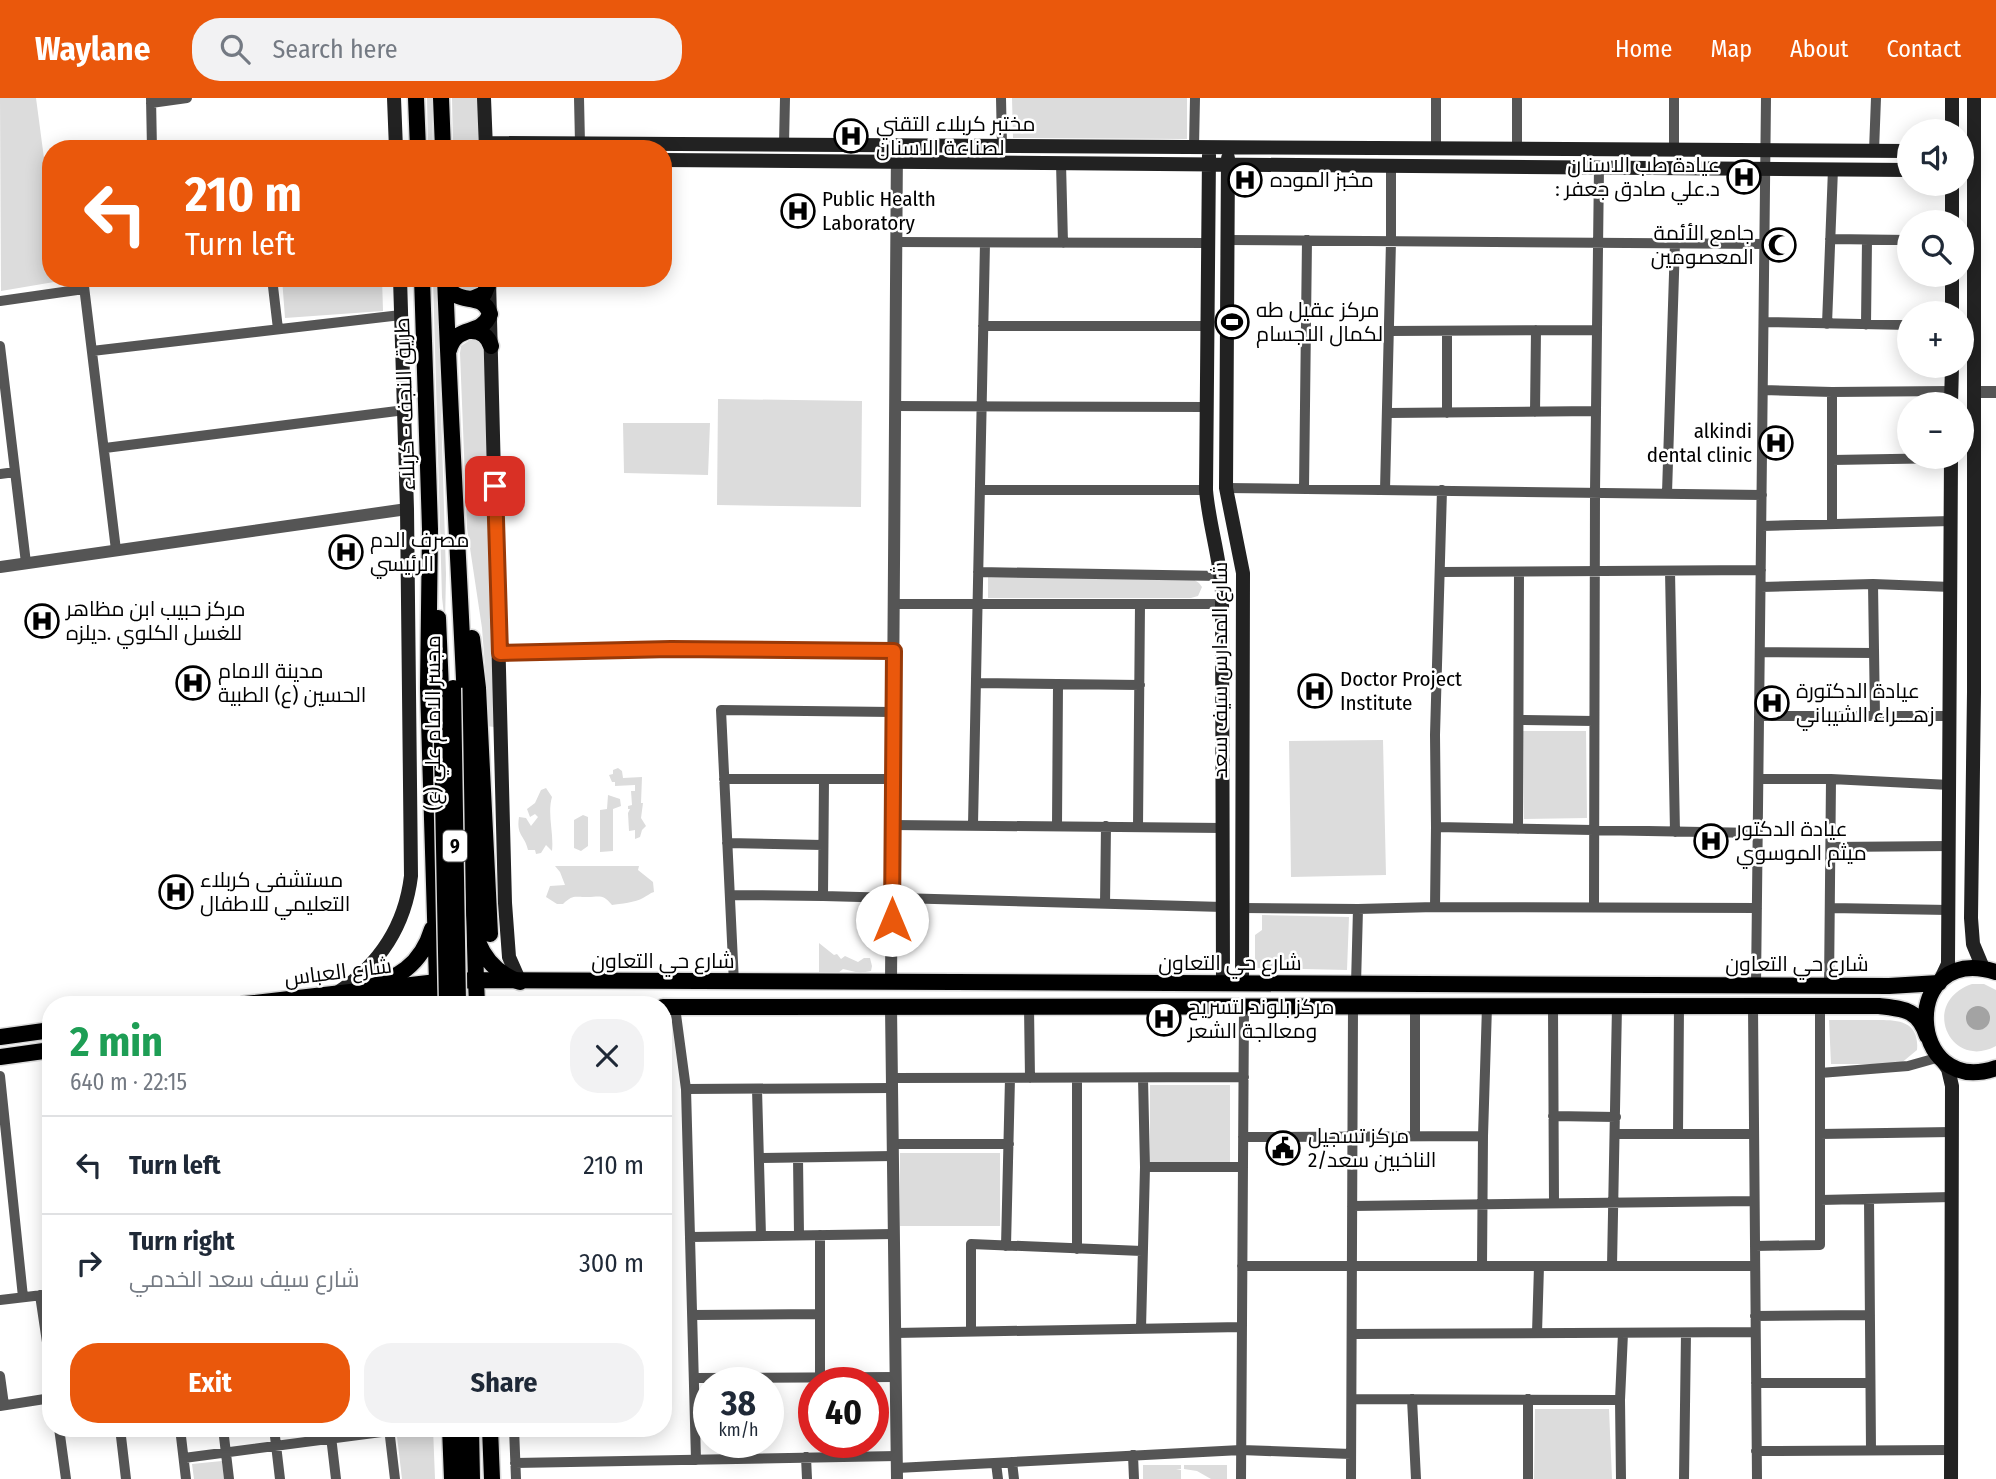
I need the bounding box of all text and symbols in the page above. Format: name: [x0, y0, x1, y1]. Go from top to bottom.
search box: [192, 18, 682, 81]
text: Waylane: [35, 29, 150, 69]
icon: search: [216, 30, 254, 68]
text: Search here: [272, 34, 398, 65]
text: Home: [1615, 35, 1672, 63]
text: Map: [1710, 35, 1752, 63]
text: About: [1790, 35, 1848, 63]
text: Contact: [1886, 35, 1961, 63]
place label: مختبر كربلاء التقني لصناعة الاسنان: [876, 111, 1036, 161]
hospital icon: مختبر كربلاء التقني لصناعة الاسنان: [832, 117, 870, 155]
map controls: [1897, 119, 1974, 469]
button: sound: [1897, 119, 1974, 196]
place label: عيادة طب الاسنان : د.علي صادق جعفر: [1555, 152, 1720, 205]
hospital icon: عيادة طب الاسنان : د.علي صادق جعفر: [1725, 158, 1763, 196]
hospital icon: مخبز الموده: [1226, 161, 1264, 199]
text: 210 m: [185, 165, 302, 224]
place label: مخبز الموده: [1270, 167, 1374, 193]
icon: left: [70, 168, 161, 259]
place label: Public Health Laboratory: [822, 186, 936, 236]
hospital icon: Public Health Laboratory: [779, 192, 817, 230]
button: search: [1897, 210, 1974, 287]
place label: جامع الأئمة المعصومين: [1651, 220, 1754, 270]
text: Turn left: [185, 225, 295, 263]
mosque icon: جامع الأئمة المعصومين: [1760, 226, 1798, 264]
place label: مركز عقيل طه لكمال الاجسام: [1256, 297, 1383, 348]
button: +: [1897, 301, 1974, 378]
sports icon: مركز عقيل طه لكمال الاجسام: [1213, 303, 1251, 341]
street label: طريق النجف - كربلاء: [389, 317, 421, 491]
button: −: [1897, 392, 1974, 469]
place label: alkindi dental clinic: [1647, 418, 1752, 468]
hospital icon: alkindi dental clinic: [1757, 424, 1795, 462]
pin: [465, 456, 525, 516]
icon: arrive: [476, 467, 514, 505]
place label: مصرف الدم الرئيسي: [370, 527, 469, 579]
hospital icon: مصرف الدم الرئيسي: [327, 533, 365, 571]
street label: شارع المدارس سيف سعد: [1207, 562, 1234, 778]
place label: مركز حبيب ابن مظاهر للغسل الكلوي .ديلزه: [65, 596, 246, 649]
hospital icon: مركز حبيب ابن مظاهر للغسل الكلوي .ديلزه: [23, 602, 61, 640]
street label: مجسر الامام علي (ع): [420, 635, 449, 811]
place label: مدينة الامام الحسين (ع) الطبية: [218, 658, 367, 709]
hospital icon: مدينة الامام الحسين (ع) الطبية: [174, 664, 212, 702]
place label: Doctor Project Institute: [1340, 666, 1462, 716]
hospital icon: Doctor Project Institute: [1296, 672, 1334, 710]
place label: عيادة الدكتورة زهـــراء الشيباني: [1796, 678, 1935, 731]
hospital icon: عيادة الدكتورة زهـــراء الشيباني: [1753, 684, 1791, 722]
place label: عيادة الدكتور ميثم الموسوي: [1735, 816, 1867, 869]
hospital icon: عيادة الدكتور ميثم الموسوي: [1692, 822, 1730, 860]
road number: 9: [443, 831, 467, 862]
place label: مستشفى كربلاء التعليمي للاطفال: [200, 867, 350, 920]
hospital icon: مستشفى كربلاء التعليمي للاطفال: [157, 873, 195, 911]
position arrow: [855, 883, 929, 957]
street label: شارع حي التعاون: [591, 948, 735, 977]
street label: شارع حي التعاون: [1158, 950, 1302, 979]
street label: شارع حي التعاون: [1725, 951, 1869, 980]
street label: شارع العباس: [283, 953, 393, 992]
place label: مركز بلوند لتسريح ومعالجة الشعر: [1187, 994, 1335, 1044]
hospital icon: مركز بلوند لتسريح ومعالجة الشعر: [1145, 1000, 1183, 1038]
text: 2 min: [70, 1017, 163, 1067]
button: close: [570, 1019, 644, 1093]
text: 640 m · 22:15: [70, 1068, 187, 1096]
place label: مركز تسجيل الناخبين سعد/2: [1308, 1123, 1436, 1173]
public building icon: مركز تسجيل الناخبين سعد/2: [1264, 1129, 1302, 1167]
icon: left: [70, 1146, 108, 1184]
text: Turn left: [129, 1150, 221, 1181]
text: 210 m: [583, 1150, 644, 1181]
text: Turn right: [129, 1226, 235, 1257]
icon: right: [70, 1244, 108, 1282]
text: 300 m: [579, 1248, 644, 1279]
text: شارع سيف سعد الخدمي: [129, 1265, 360, 1293]
button: Exit: [70, 1343, 350, 1423]
button: Share: [364, 1343, 644, 1423]
speed limit sign: 40: [798, 1367, 889, 1458]
text: 38: [721, 1382, 756, 1424]
text: km/h: [718, 1419, 759, 1441]

